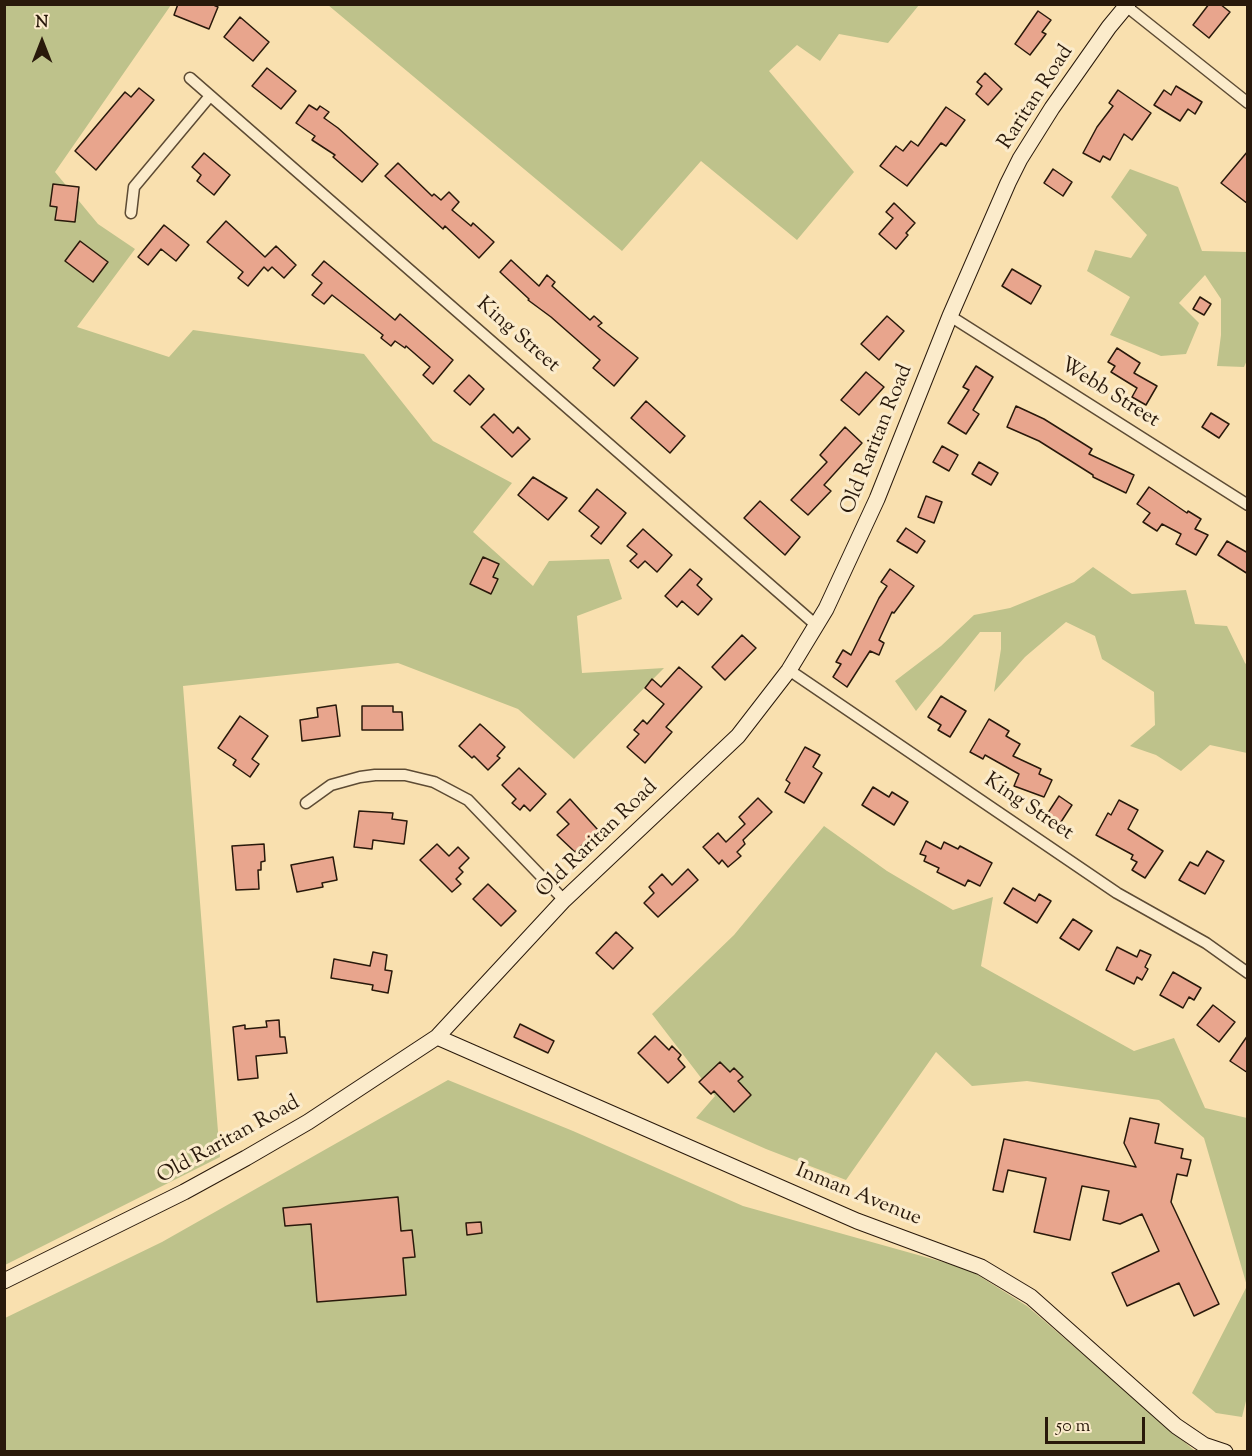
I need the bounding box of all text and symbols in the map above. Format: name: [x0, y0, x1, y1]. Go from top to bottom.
north arrow: [12, 12, 72, 72]
text: N: [36, 12, 48, 35]
street label: Raritan Road: [994, 41, 1080, 155]
street label: King Street: [470, 293, 564, 379]
street label: Webb Street: [1055, 354, 1163, 434]
street label: Old Raritan Road: [837, 362, 919, 518]
street label: King Street: [979, 769, 1077, 847]
street label: Old Raritan Road: [532, 776, 664, 904]
street label: Old Raritan Road: [153, 1091, 305, 1191]
street label: Inman Avenue: [791, 1159, 925, 1233]
scale bar: [1048, 1405, 1148, 1443]
text: 50 m: [1056, 1414, 1090, 1440]

